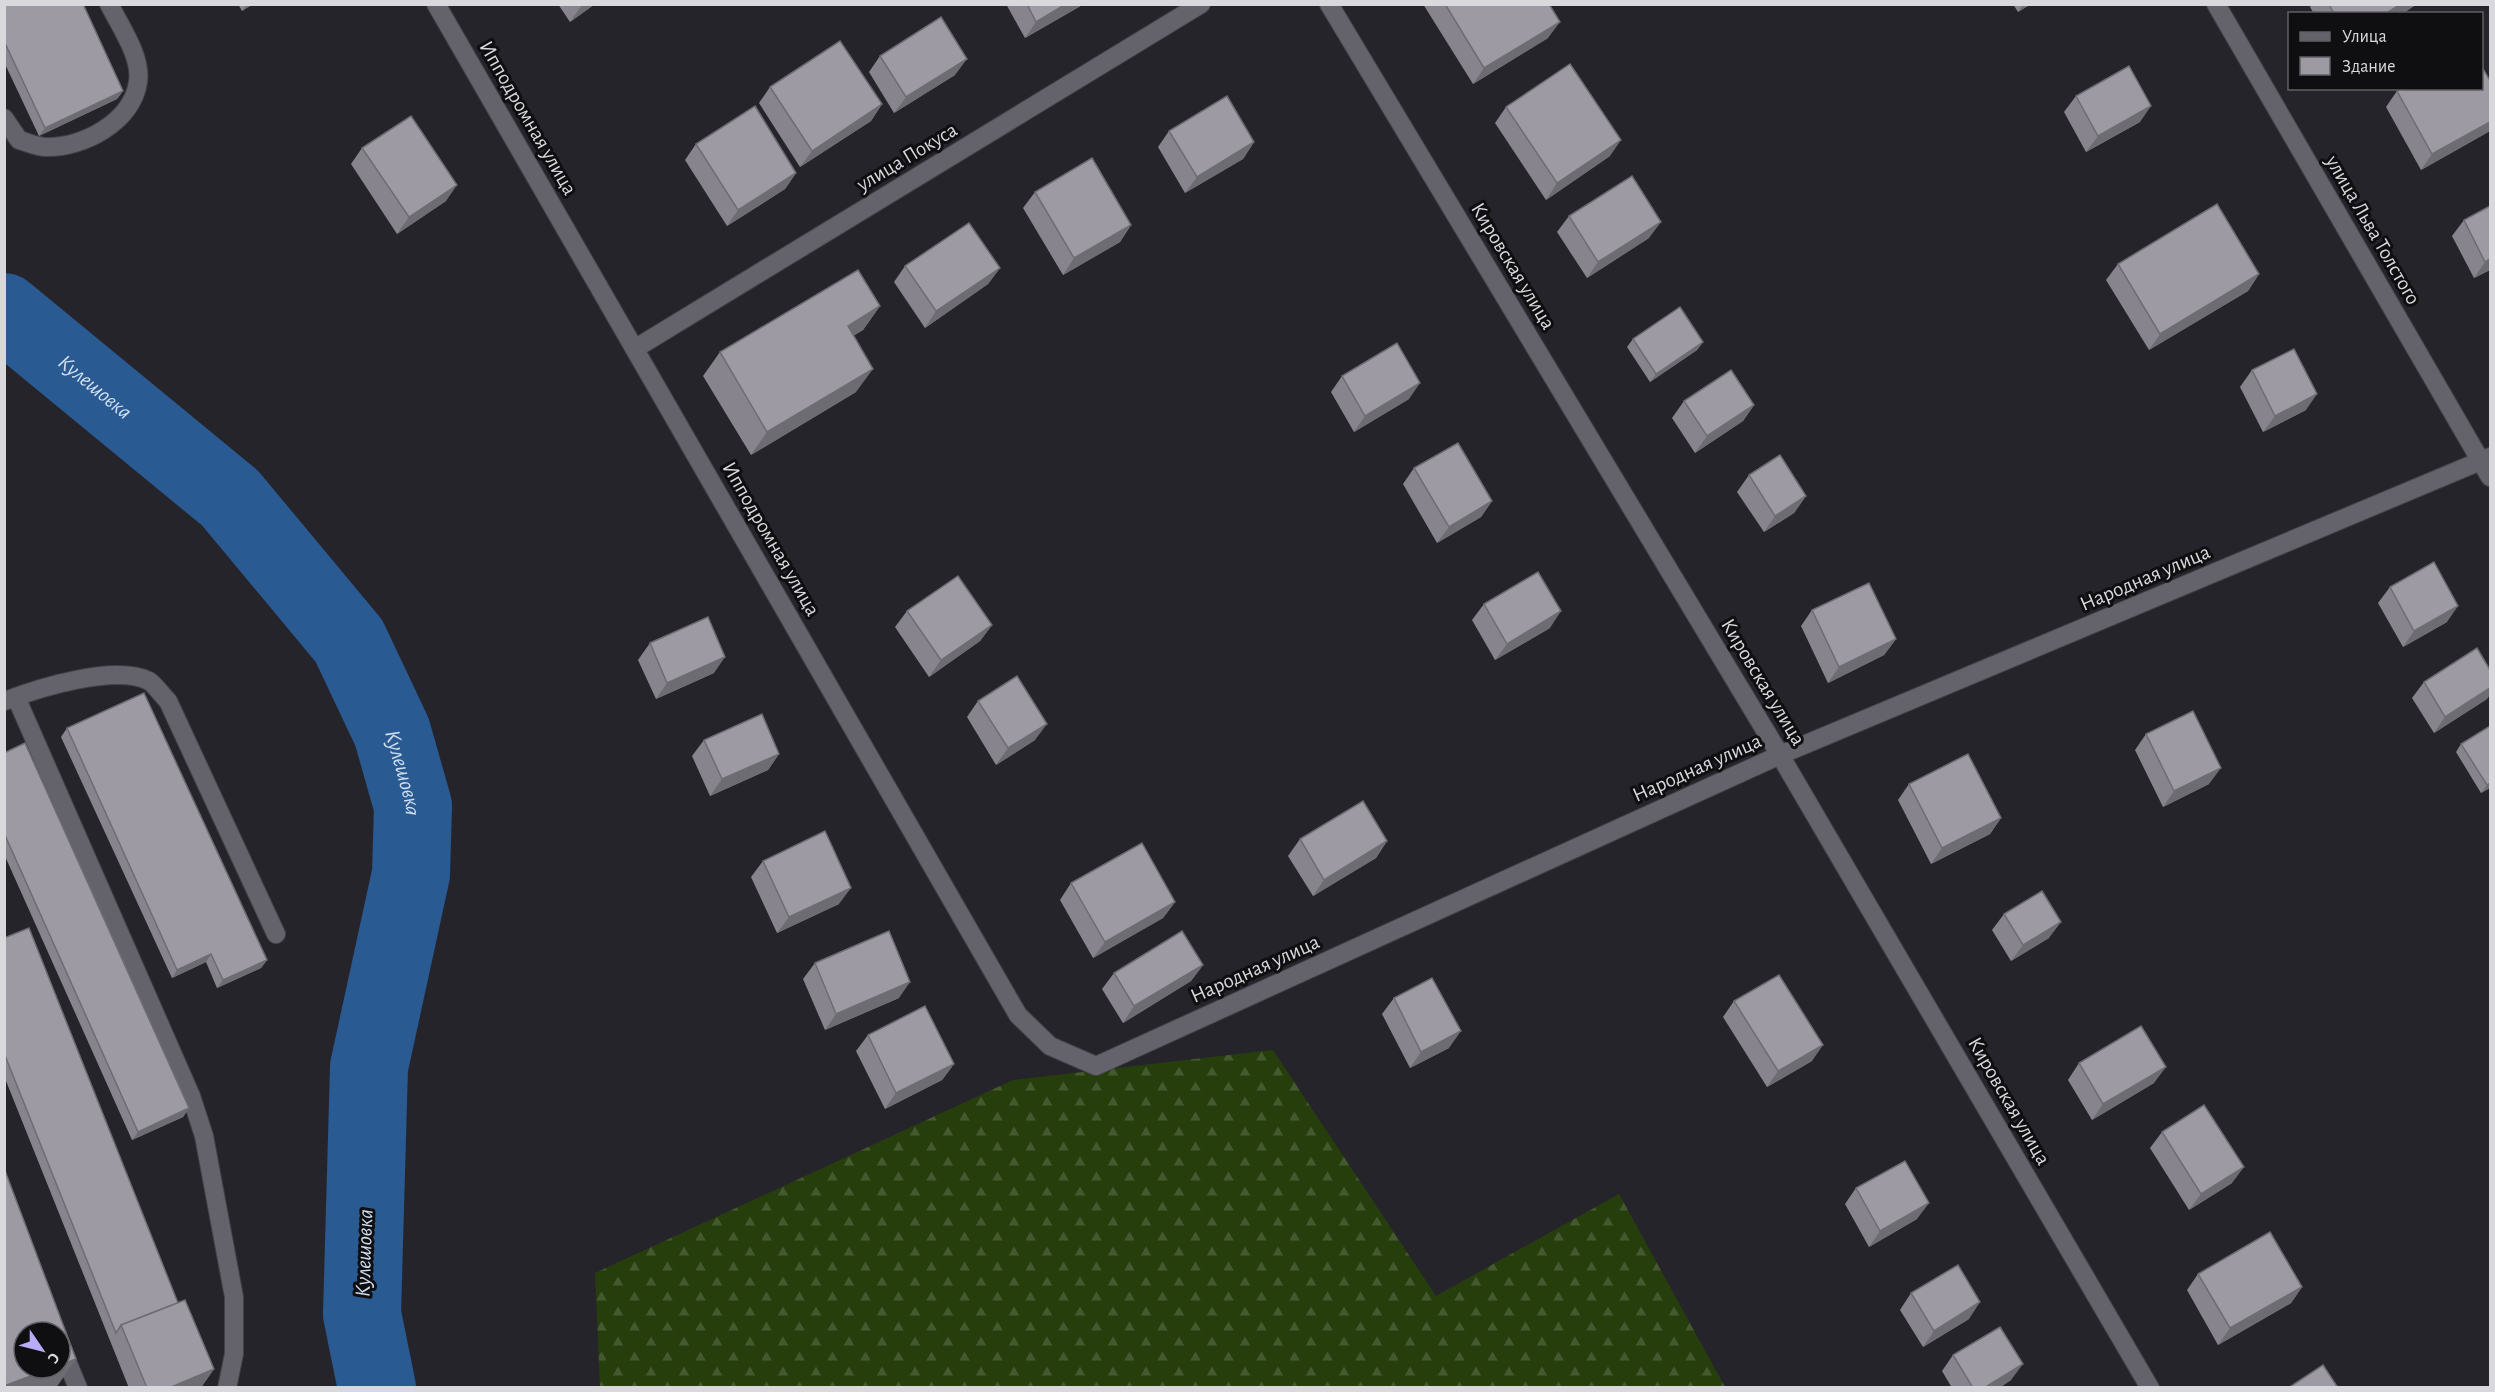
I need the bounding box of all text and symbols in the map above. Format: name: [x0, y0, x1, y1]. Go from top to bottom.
legend: [2288, 12, 2483, 90]
text: Улица: [2342, 28, 2387, 46]
street label: Ипподромная улица: [475, 37, 581, 199]
text: Здание: [2342, 58, 2396, 76]
street label: улица Покуса: [852, 119, 961, 196]
street label: улица Льва Толстого: [2321, 151, 2424, 308]
street label: Кировская улица: [1467, 199, 1559, 333]
water label: Кулешовка: [54, 351, 136, 423]
street label: Ипподромная улица: [718, 458, 824, 620]
street label: Народная улица: [2077, 541, 2213, 615]
street label: Кировская улица: [1717, 615, 1809, 749]
water label: Кулешовка: [381, 728, 424, 816]
street label: Народная улица: [1629, 730, 1765, 806]
street label: Народная улица: [1187, 931, 1323, 1007]
street label: Кировская улица: [1964, 1034, 2054, 1169]
water label: Кулешовка: [351, 1209, 377, 1297]
north arrow: [12, 1320, 72, 1380]
text: С: [44, 1350, 63, 1366]

